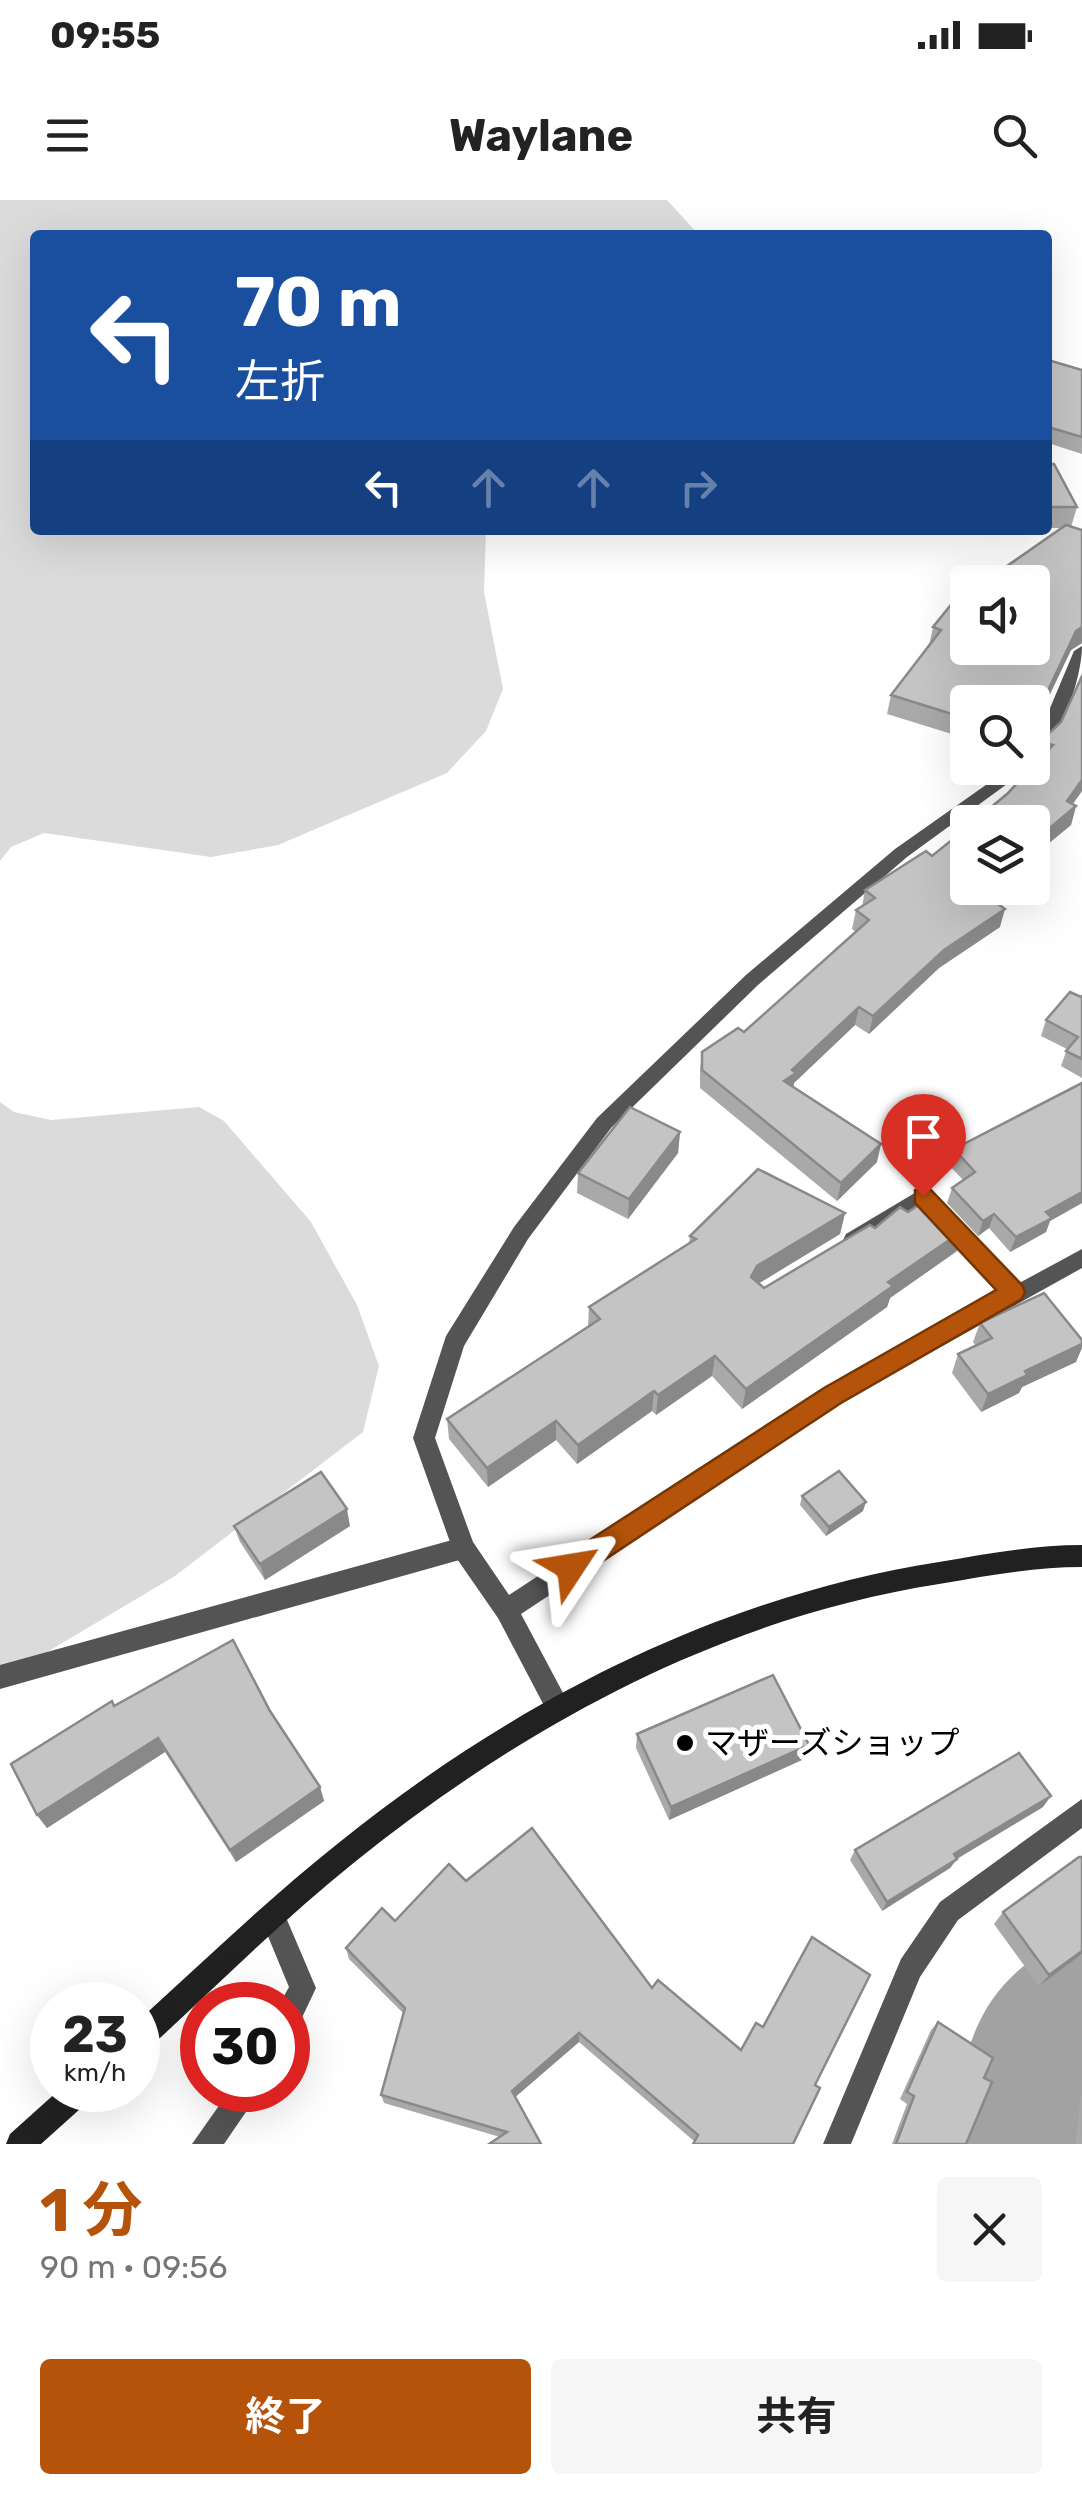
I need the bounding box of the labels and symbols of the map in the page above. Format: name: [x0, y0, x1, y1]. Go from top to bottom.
pin: [881, 1094, 966, 1197]
position arrow: [519, 1515, 623, 1619]
place label: マザーズショップ: [705, 1724, 959, 1762]
marker: マザーズショップ: [674, 1732, 696, 1754]
speed limit sign: 30: [180, 1982, 310, 2112]

